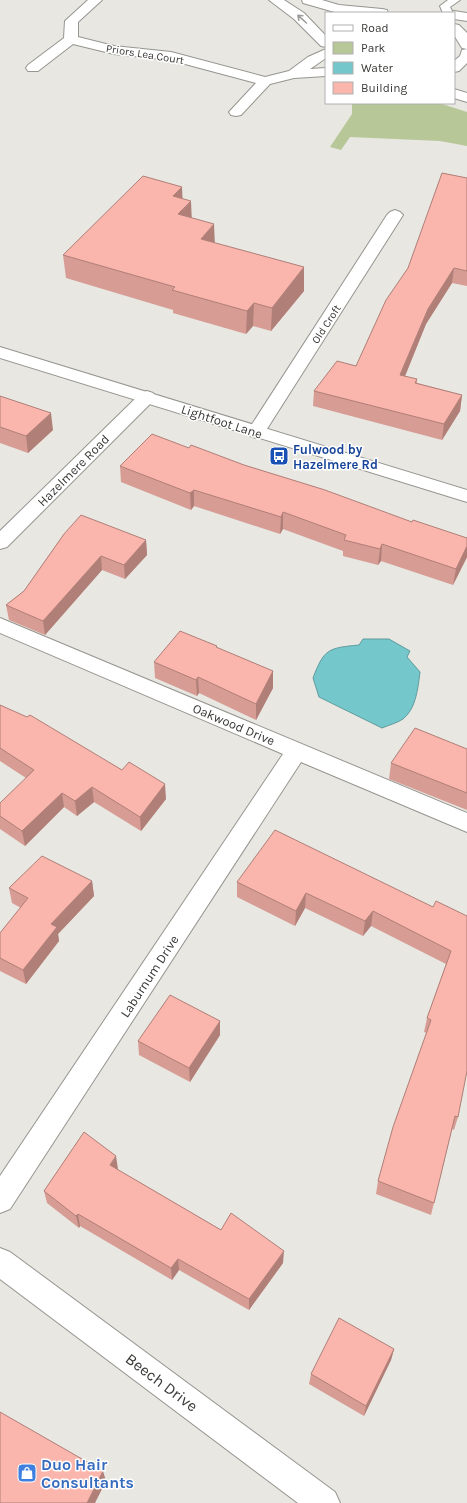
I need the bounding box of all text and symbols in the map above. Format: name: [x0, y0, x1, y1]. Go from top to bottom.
legend: [325, 12, 455, 104]
one-way arrow: [297, 15, 307, 24]
text: Road: [361, 21, 389, 35]
text: Park: [361, 41, 386, 55]
street label: Priors Lea Court: [105, 42, 185, 67]
text: Water: [361, 61, 394, 75]
text: Building: [361, 81, 408, 95]
street label: Old Croft: [309, 302, 344, 346]
street label: Lightfoot Lane: [179, 401, 265, 442]
street label: Hazelmere Road: [34, 431, 112, 509]
place label: Fulwood by Hazelmere Rd: [293, 442, 378, 472]
bus stop icon: Fulwood by Hazelmere Rd: [268, 445, 290, 467]
street label: Oakwood Drive: [191, 700, 277, 749]
street label: Laburnum Drive: [117, 932, 182, 1020]
street label: Beech Drive: [122, 1349, 202, 1416]
place label: Duo Hair Consultants: [41, 1455, 134, 1492]
shop icon: Duo Hair Consultants: [16, 1462, 38, 1484]

